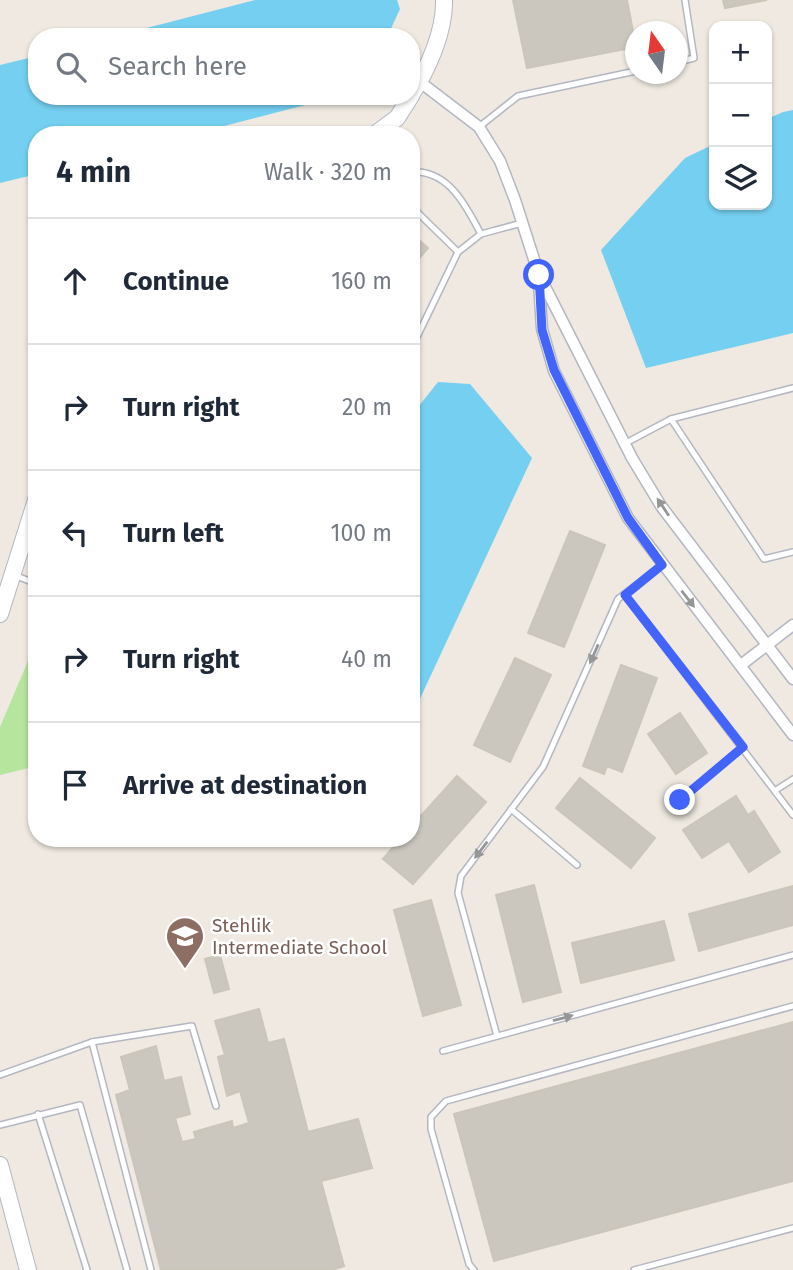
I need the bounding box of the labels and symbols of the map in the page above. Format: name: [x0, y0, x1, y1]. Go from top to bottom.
north arrow: [625, 21, 688, 84]
route start: [523, 259, 554, 290]
one-way arrow: [656, 498, 670, 516]
one-way arrow: [680, 590, 695, 607]
one-way arrow: [588, 644, 599, 665]
route end: [664, 784, 695, 815]
one-way arrow: [473, 841, 488, 859]
place label: Stehlik Intermediate School: [212, 914, 387, 959]
school or university icon: Stehlik Intermediate School: [164, 915, 206, 970]
one-way arrow: [552, 1012, 574, 1023]

